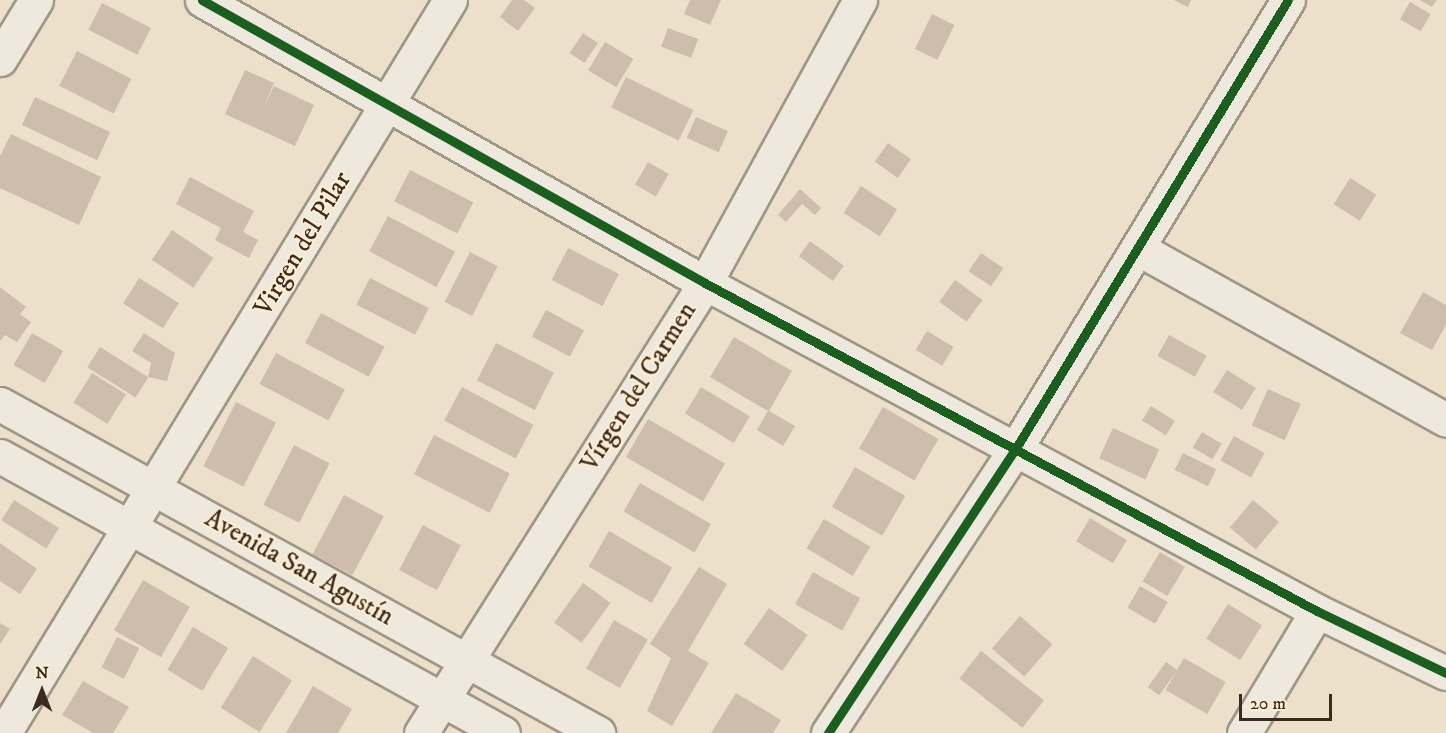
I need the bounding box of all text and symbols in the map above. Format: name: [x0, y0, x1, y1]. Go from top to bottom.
street label: Virgen del Pilar: [248, 166, 358, 322]
street label: Vírgen del Carmen: [574, 297, 704, 477]
street label: Avenida San Agustín: [199, 503, 399, 633]
north arrow: [12, 661, 72, 721]
text: N: [35, 663, 49, 683]
scale bar: [1242, 682, 1335, 720]
text: 20 m: [1250, 693, 1286, 715]

